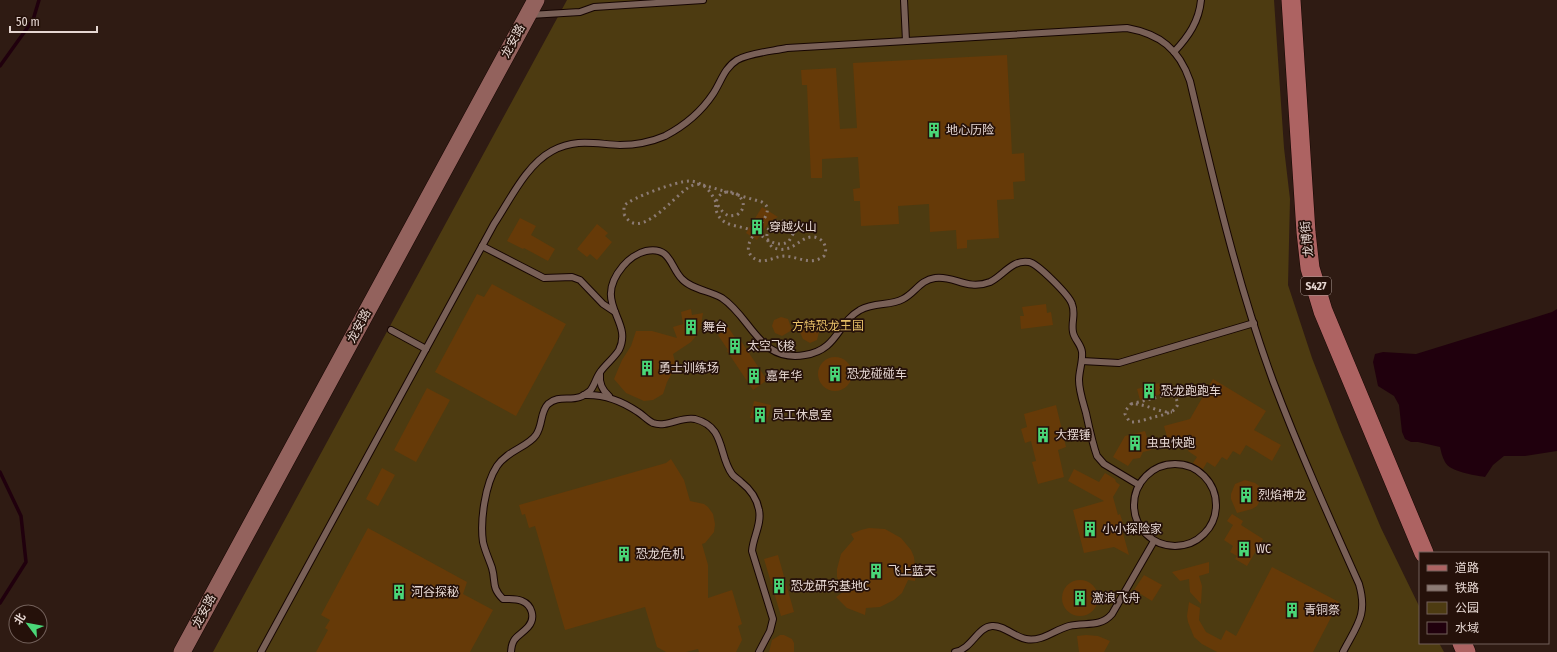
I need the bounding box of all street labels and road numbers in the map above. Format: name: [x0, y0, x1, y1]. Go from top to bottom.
street label: 龙安路: [498, 22, 528, 60]
street label: 龙博街: [1298, 220, 1316, 258]
road number: S427: [1301, 277, 1331, 295]
street label: 龙安路: [344, 307, 374, 345]
street label: 龙安路: [189, 592, 219, 630]

